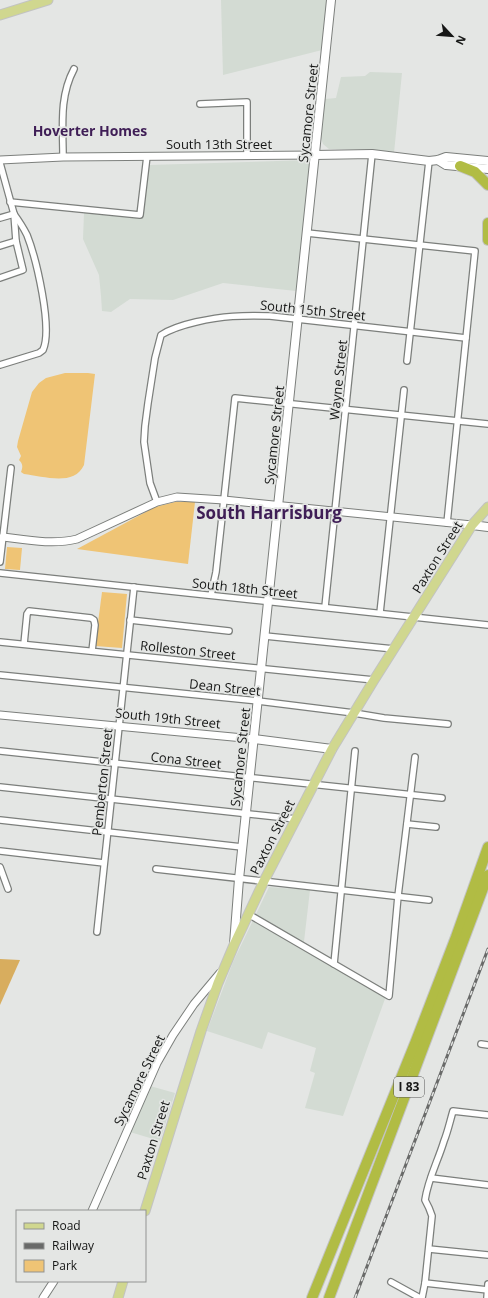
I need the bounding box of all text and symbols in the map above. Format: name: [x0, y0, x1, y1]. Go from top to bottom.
north arrow: [432, 16, 472, 56]
text: N: [453, 33, 470, 48]
street label: Sycamore Street: [294, 62, 322, 163]
district label: Hoverter Homes: [33, 121, 147, 140]
street label: South 13th Street: [166, 135, 272, 153]
street label: South 15th Street: [259, 296, 367, 325]
street label: Wayne Street: [325, 339, 351, 421]
street label: Sycamore Street: [260, 384, 288, 485]
district label: South Harrisburg: [196, 501, 342, 524]
street label: Paxton Street: [408, 517, 467, 597]
street label: South 18th Street: [191, 574, 299, 603]
street label: Rolleston Street: [139, 636, 237, 664]
street label: Dean Street: [188, 674, 262, 700]
street label: South 19th Street: [114, 704, 222, 733]
street label: Sycamore Street: [226, 706, 254, 807]
street label: Pemberton Street: [87, 727, 117, 837]
street label: Cona Street: [150, 747, 223, 773]
street label: Paxton Street: [245, 796, 299, 878]
street label: Sycamore Street: [109, 1031, 169, 1129]
road number: I 83: [394, 1077, 424, 1097]
street label: Paxton Street: [132, 1098, 174, 1182]
legend: [16, 1210, 146, 1282]
text: Road: [52, 1217, 81, 1234]
text: Railway: [52, 1237, 95, 1254]
text: Park: [52, 1257, 78, 1274]

